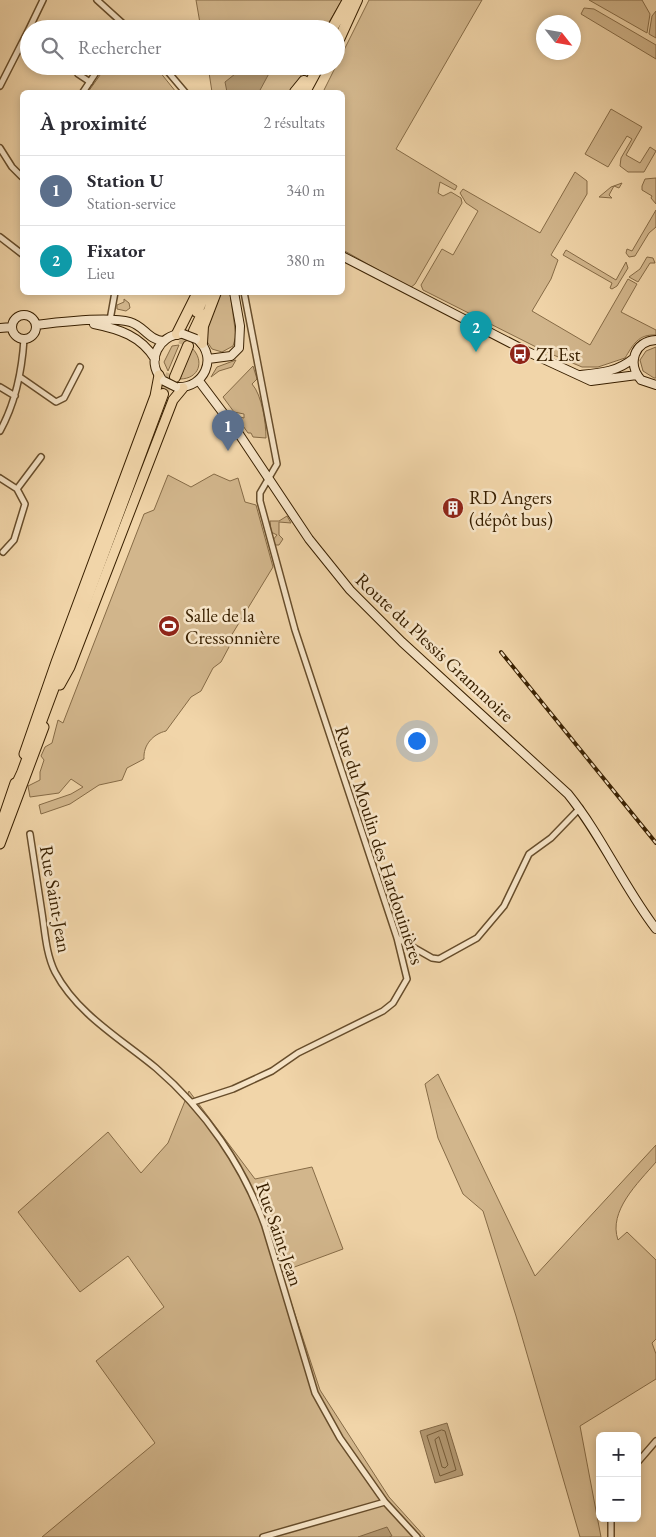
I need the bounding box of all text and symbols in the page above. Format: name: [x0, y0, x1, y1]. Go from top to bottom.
north arrow: [536, 15, 581, 60]
search box: [20, 20, 345, 75]
icon: search: [38, 34, 66, 62]
text: Rechercher: [78, 35, 161, 60]
text: À proximité: [40, 109, 147, 136]
text: 2 résultats: [263, 112, 325, 133]
text: Station U: [87, 168, 164, 193]
text: 1: [52, 180, 60, 201]
text: 340 m: [286, 180, 325, 201]
text: Station-service: [87, 193, 176, 214]
text: Fixator: [87, 238, 145, 263]
text: 2: [52, 250, 60, 271]
text: 380 m: [286, 250, 325, 271]
text: Lieu: [87, 263, 115, 284]
pin: 2: [460, 311, 492, 352]
bus stop icon: ZI Est: [508, 342, 532, 366]
place label: ZI Est: [536, 342, 581, 367]
pin: 1: [212, 410, 244, 451]
place label: RD Angers (dépôt bus): [469, 485, 553, 532]
building icon: RD Angers (dépôt bus): [441, 496, 465, 520]
street label: Route du Plessis Grammoire: [350, 567, 519, 727]
place label: Salle de la Cressonnière: [185, 603, 280, 650]
sports icon: Salle de la Cressonnière: [157, 614, 181, 638]
street label: Rue du Moulin des Hardouinières: [329, 723, 430, 968]
your location: [404, 728, 430, 754]
street label: Rue Saint-Jean: [34, 843, 77, 955]
street label: Rue Saint-Jean: [250, 1179, 309, 1290]
map controls: [596, 1432, 641, 1522]
button: +: [596, 1432, 641, 1477]
button: −: [596, 1477, 641, 1522]

